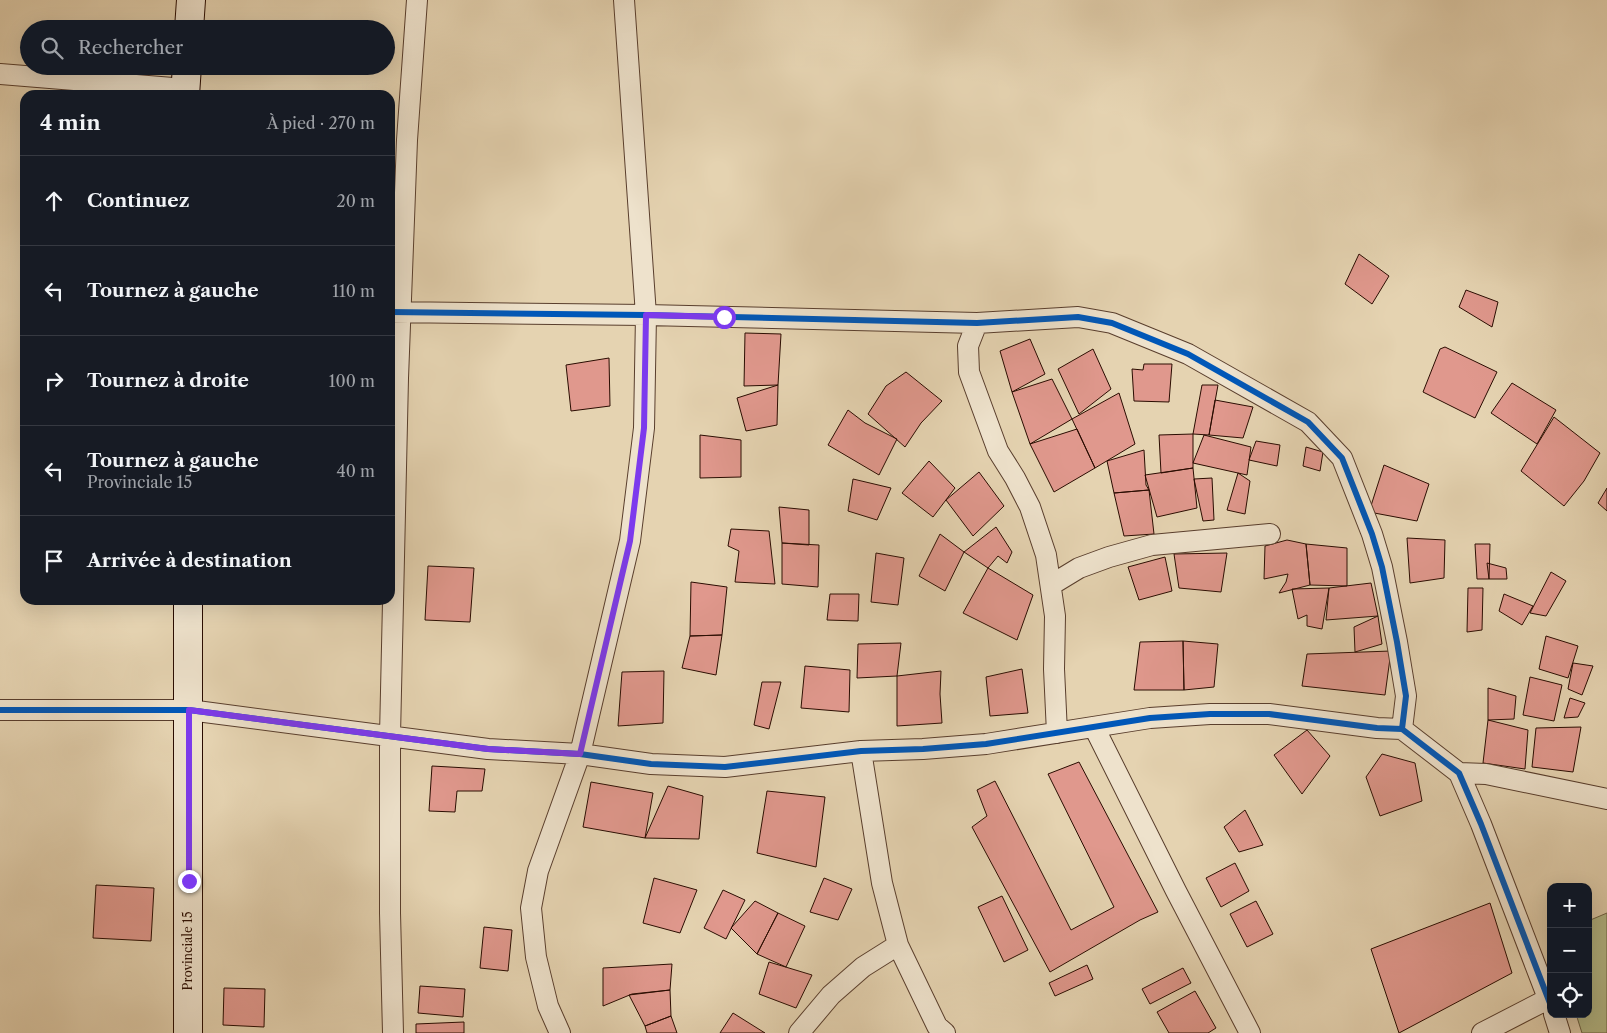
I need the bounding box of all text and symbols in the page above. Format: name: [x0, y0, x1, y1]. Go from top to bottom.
search box: [20, 20, 395, 75]
icon: search: [38, 34, 66, 62]
text: Rechercher: [78, 36, 183, 59]
text: 4 min: [40, 110, 101, 135]
text: À pied · 270 m: [267, 113, 375, 133]
icon: ahead: [40, 187, 68, 215]
text: Continuez: [87, 189, 189, 212]
text: 20 m: [336, 191, 375, 211]
icon: left: [40, 277, 68, 305]
text: Tournez à gauche: [87, 279, 259, 302]
text: 110 m: [332, 281, 375, 301]
route start: [713, 306, 736, 329]
icon: right: [40, 367, 68, 395]
text: Tournez à droite: [87, 369, 249, 392]
text: 100 m: [329, 371, 375, 391]
text: Tournez à gauche: [87, 449, 259, 472]
icon: left: [40, 457, 68, 485]
text: 40 m: [336, 461, 375, 481]
text: Provinciale 15: [87, 472, 192, 492]
icon: arrive: [40, 547, 68, 575]
text: Arrivée à destination: [87, 549, 292, 572]
route end: [178, 870, 201, 893]
map controls: [1547, 883, 1592, 1018]
button: +: [1547, 883, 1592, 928]
street label: Provinciale 15: [180, 912, 195, 990]
button: −: [1547, 928, 1592, 973]
button: locate: [1547, 973, 1592, 1018]

